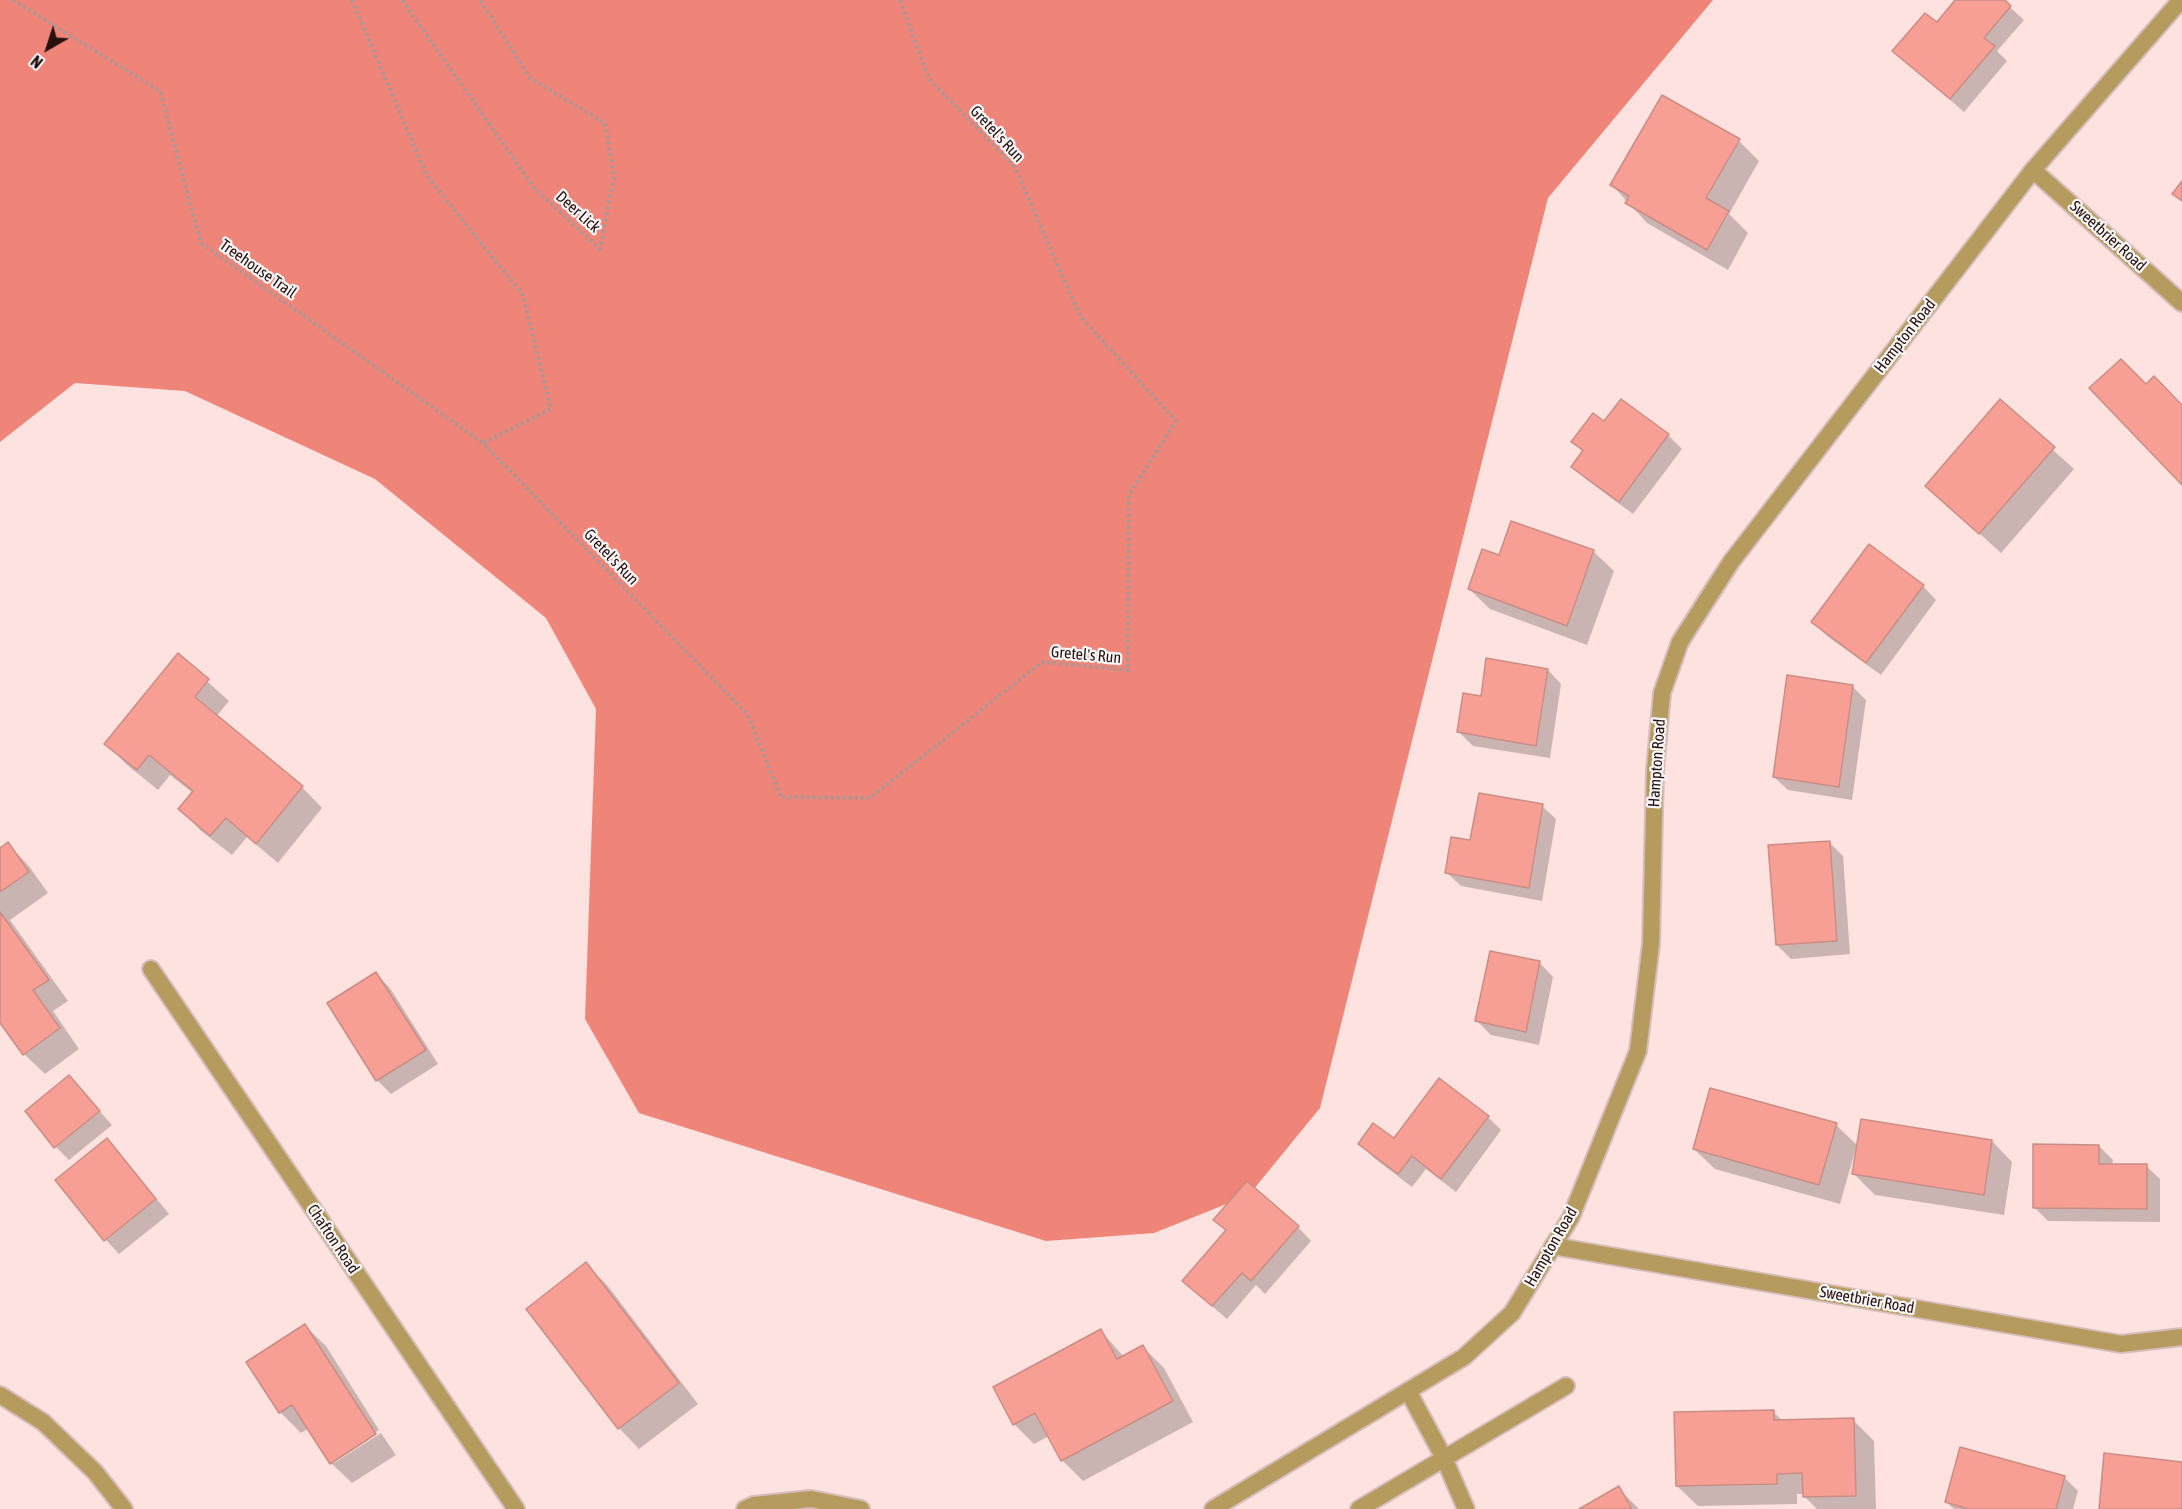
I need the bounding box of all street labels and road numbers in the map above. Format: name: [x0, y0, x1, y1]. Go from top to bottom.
street label: Gretel's Run: [966, 102, 1028, 166]
street label: Deer Lick: [552, 187, 604, 237]
street label: Sweetbrier Road: [2066, 197, 2150, 275]
street label: Treehouse Trail: [216, 236, 300, 302]
street label: Hampton Road: [1870, 295, 1940, 377]
street label: Gretel's Run: [580, 525, 642, 589]
street label: Gretel's Run: [1050, 642, 1122, 668]
street label: Hampton Road: [1644, 718, 1670, 808]
street label: Chafton Road: [303, 1201, 363, 1277]
street label: Hampton Road: [1521, 1204, 1581, 1290]
street label: Sweetbrier Road: [1818, 1282, 1916, 1318]

